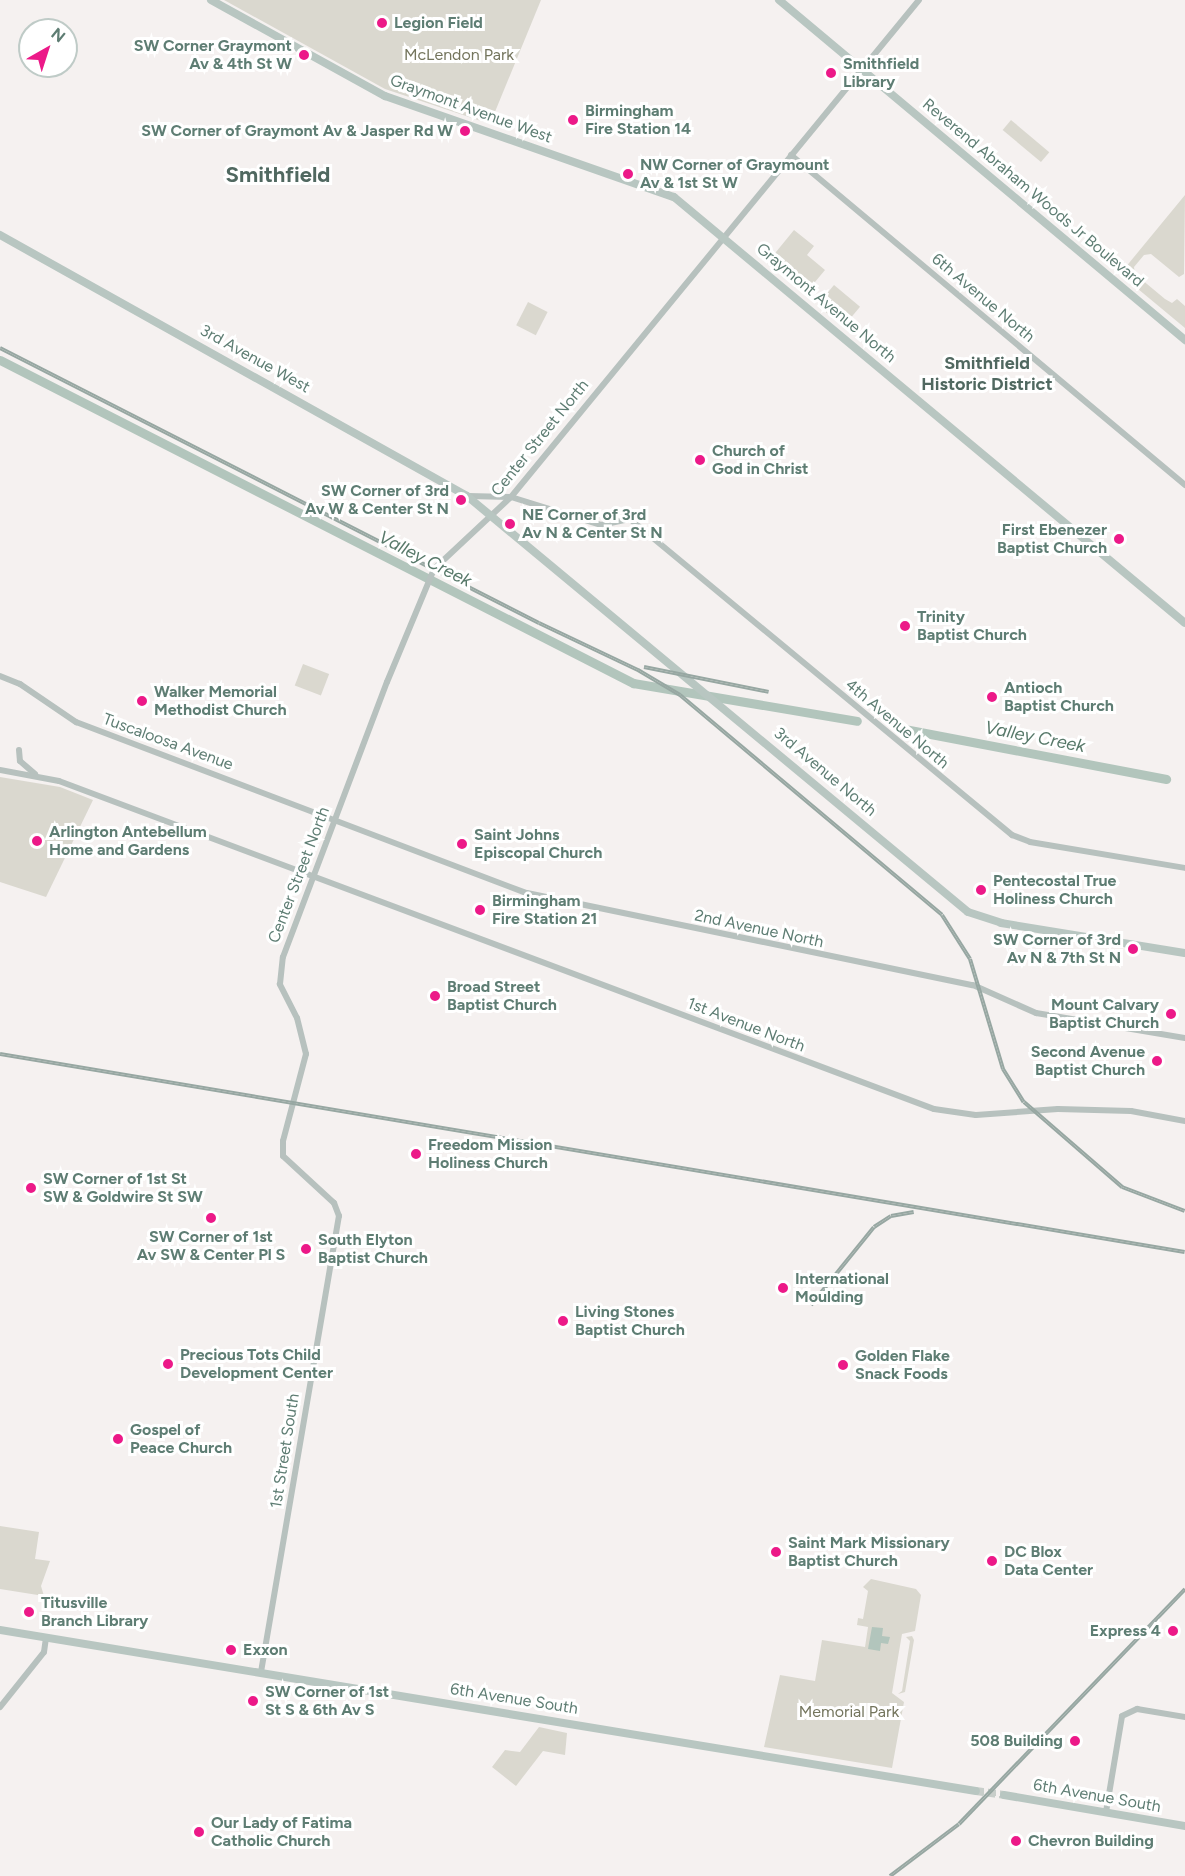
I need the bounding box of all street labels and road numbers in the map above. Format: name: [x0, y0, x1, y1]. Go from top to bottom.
street label: Graymont Avenue West: [387, 71, 555, 147]
street label: Reverend Abraham Woods Jr Boulevard: [918, 95, 1148, 291]
street label: Graymont Avenue North: [752, 239, 900, 367]
street label: 6th Avenue North: [928, 249, 1038, 347]
street label: 3rd Avenue West: [197, 321, 313, 397]
street label: Center Street North: [487, 376, 593, 500]
street label: 4th Avenue North: [841, 675, 953, 773]
street label: Tuscaloosa Avenue: [100, 710, 236, 774]
street label: 3rd Avenue North: [770, 724, 880, 820]
street label: Center Street North: [264, 804, 334, 946]
street label: 2nd Avenue North: [693, 906, 825, 952]
street label: 1st Avenue North: [685, 994, 807, 1056]
street label: 1st Street South: [266, 1392, 304, 1510]
street label: 6th Avenue South: [449, 1679, 579, 1719]
street label: 6th Avenue South: [1032, 1775, 1162, 1817]

